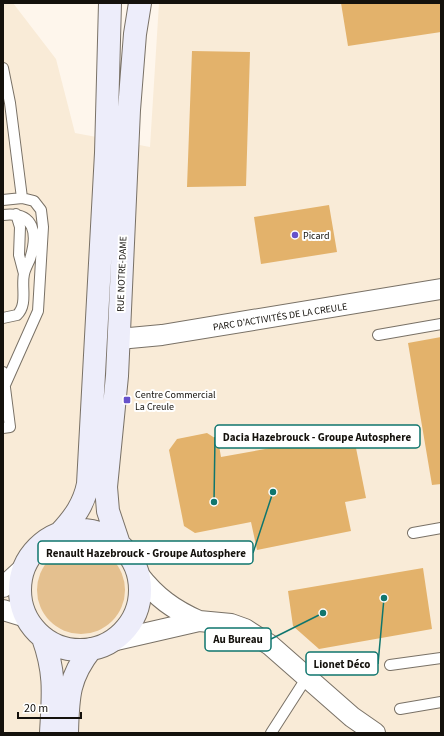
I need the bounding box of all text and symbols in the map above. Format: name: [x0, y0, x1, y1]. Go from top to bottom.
place label: Picard: [303, 229, 330, 243]
marker: Picard: [290, 230, 300, 240]
street label: RUE NOTRE-DAME: [114, 236, 130, 312]
street label: PARC D'ACTIVITÉS DE LA CREULE: [212, 299, 348, 335]
place label: Centre Commercial La Creule: [135, 388, 216, 414]
marker: Centre Commercial La Creule: [122, 395, 132, 405]
callout: Dacia Hazebrouck - Groupe Autosphere: [215, 425, 420, 448]
text: Dacia Hazebrouck - Groupe Autosphere: [223, 430, 412, 445]
callout: Renault Hazebrouck - Groupe Autosphere: [38, 541, 253, 564]
text: Renault Hazebrouck - Groupe Autosphere: [46, 546, 246, 561]
callout: Au Bureau: [205, 628, 271, 651]
text: Au Bureau: [212, 632, 263, 647]
callout: Lionet Déco: [306, 652, 378, 675]
text: Lionet Déco: [314, 657, 370, 672]
scale bar: [18, 694, 81, 720]
text: 20 m: [24, 700, 48, 717]

